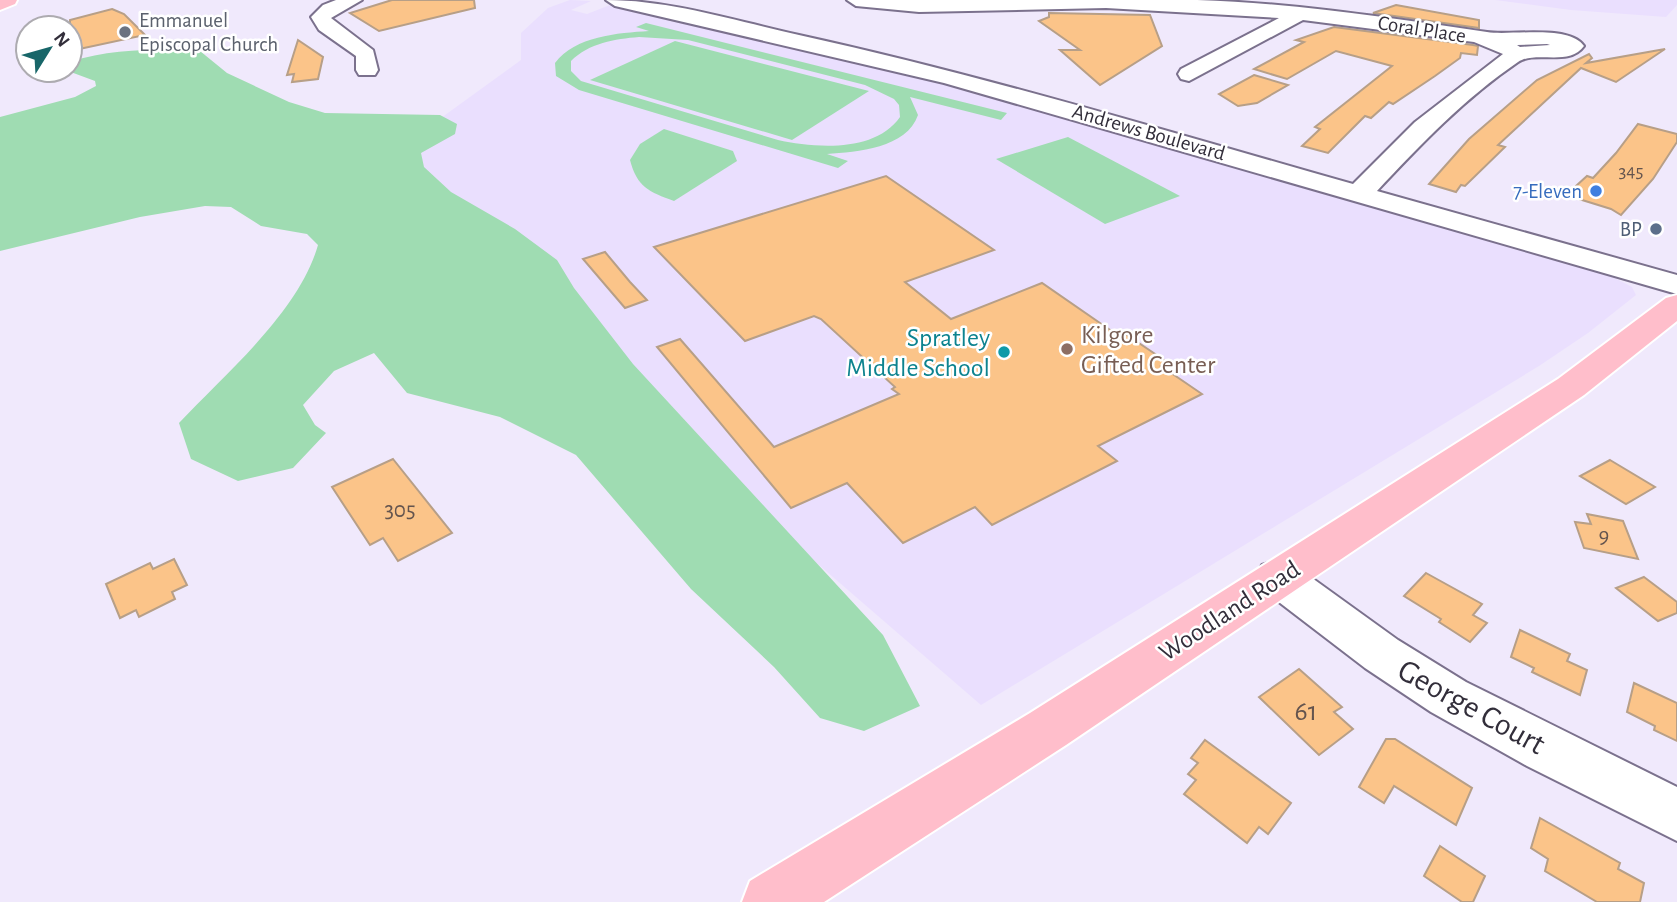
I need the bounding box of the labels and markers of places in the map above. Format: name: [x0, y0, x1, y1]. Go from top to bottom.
place label: Emmanuel Episcopal Church: [139, 10, 278, 55]
marker: Emmanuel Episcopal Church: [117, 24, 133, 40]
place label: 7-Eleven: [1513, 181, 1582, 202]
marker: 7-Eleven: [1588, 183, 1604, 199]
place label: BP: [1620, 219, 1642, 240]
marker: BP: [1648, 221, 1664, 237]
place label: Kilgore Gifted Center: [1081, 322, 1216, 378]
place label: Spratley Middle School: [846, 325, 990, 381]
marker: Kilgore Gifted Center: [1059, 341, 1075, 357]
marker: Spratley Middle School: [996, 344, 1012, 360]

